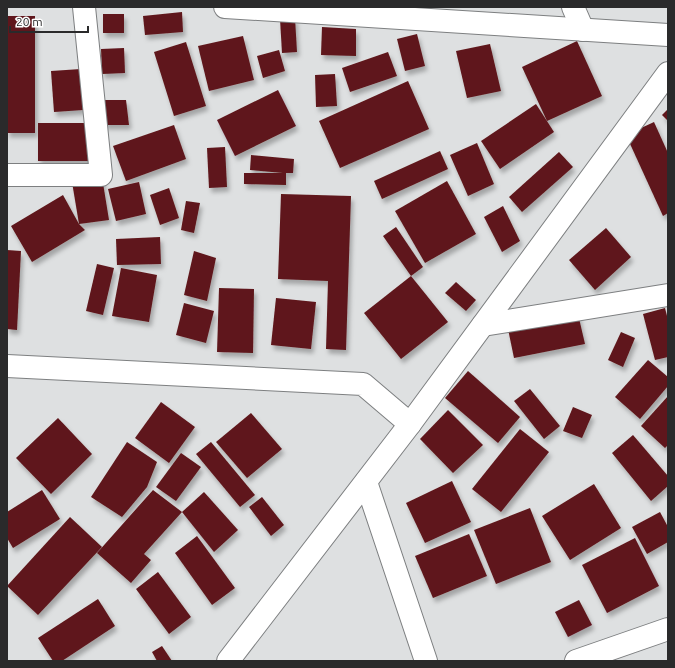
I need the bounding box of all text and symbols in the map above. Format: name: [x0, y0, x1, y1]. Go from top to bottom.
scale bar: [10, 8, 88, 34]
text: 20 m: [16, 15, 43, 28]

